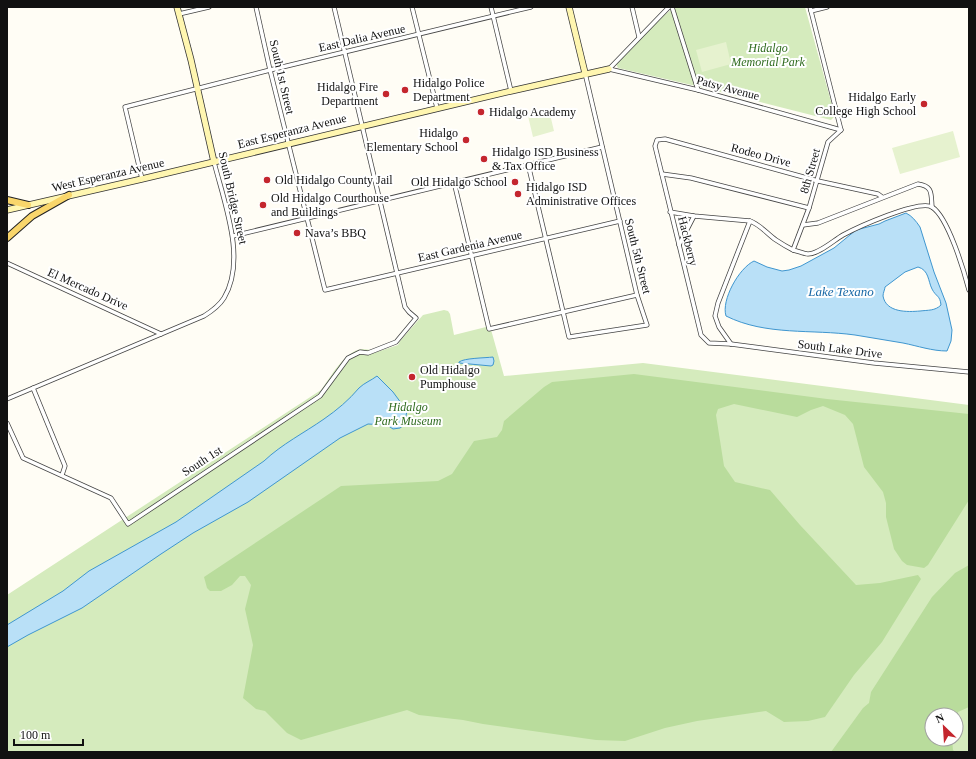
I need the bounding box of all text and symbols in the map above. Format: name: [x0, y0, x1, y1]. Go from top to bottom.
street label: East Dalia Avenue: [317, 21, 407, 55]
street label: South 1st Street: [267, 38, 298, 116]
park label: Hidalgo Memorial Park: [730, 41, 805, 69]
street label: Patsy Avenue: [695, 73, 761, 103]
place label: Hidalgo Police Department: [413, 76, 485, 104]
place label: Hidalgo Fire Department: [317, 80, 379, 108]
marker: Hidalgo Police Department: [400, 85, 410, 95]
marker: Hidalgo Fire Department: [381, 89, 391, 99]
place label: Hidalgo Early College High School: [815, 90, 917, 118]
marker: Hidalgo Early College High School: [919, 99, 929, 109]
place label: Hidalgo Academy: [489, 105, 576, 119]
marker: Hidalgo Academy: [476, 107, 486, 117]
street label: East Esperanza Avenue: [236, 111, 348, 151]
place label: Hidalgo Elementary School: [366, 126, 459, 154]
marker: Hidalgo Elementary School: [461, 135, 471, 145]
street label: Rodeo Drive: [729, 140, 793, 170]
place label: Hidalgo ISD Business & Tax Office: [492, 145, 599, 173]
street label: 8th Street: [797, 146, 823, 195]
street label: South Bridge Street: [216, 150, 251, 246]
marker: Hidalgo ISD Business & Tax Office: [479, 154, 489, 164]
street label: West Esperanza Avenue: [51, 155, 165, 195]
place label: Old Hidalgo County Jail: [275, 173, 393, 187]
marker: Old Hidalgo County Jail: [262, 175, 272, 185]
place label: Old Hidalgo School: [411, 175, 508, 189]
marker: Old Hidalgo School: [510, 177, 520, 187]
place label: Hidalgo ISD Administrative Offices: [526, 180, 636, 208]
marker: Hidalgo ISD Administrative Offices: [513, 189, 523, 199]
place label: Old Hidalgo Courthouse and Buildings: [271, 191, 389, 219]
marker: Old Hidalgo Courthouse and Buildings: [258, 200, 268, 210]
street label: Hackberry: [675, 215, 701, 267]
street label: South 5th Street: [622, 217, 654, 296]
place label: Nava’s BBQ: [305, 226, 366, 240]
street label: East Gardenia Avenue: [417, 227, 523, 265]
marker: Nava’s BBQ: [292, 228, 302, 238]
street label: El Mercado Drive: [46, 265, 130, 313]
water label: Lake Texano: [807, 284, 874, 299]
street label: South Lake Drive: [797, 337, 883, 361]
place label: Old Hidalgo Pumphouse: [420, 363, 480, 391]
marker: Old Hidalgo Pumphouse: [407, 372, 417, 382]
park label: Hidalgo Park Museum: [374, 400, 442, 428]
street label: South 1st: [179, 443, 225, 479]
north arrow: [924, 707, 964, 747]
text: N: [934, 711, 946, 725]
scale bar: [14, 721, 83, 747]
text: 100 m: [20, 728, 51, 742]

